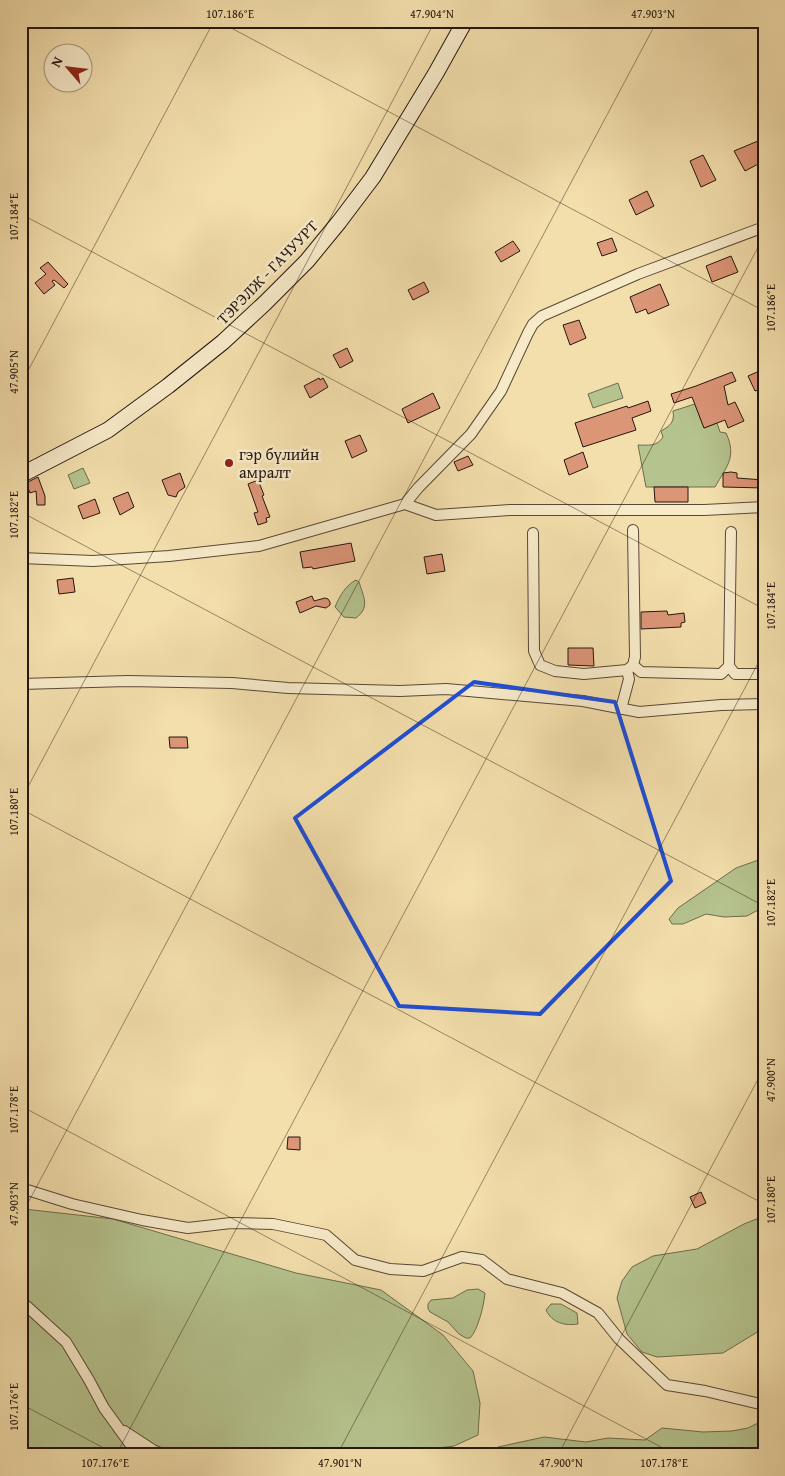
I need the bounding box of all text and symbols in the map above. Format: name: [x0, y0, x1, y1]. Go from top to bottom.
text: 107.186°E: [206, 5, 254, 22]
text: 47.904°N: [410, 5, 454, 22]
text: 47.903°N: [631, 5, 675, 22]
north arrow: [42, 42, 92, 92]
text: N: [45, 53, 68, 71]
text: 107.184°E: [5, 193, 22, 241]
street label: ТЭРЭЛЖ - ГАЧУУРТ: [211, 214, 323, 330]
text: 107.186°E: [762, 284, 779, 332]
text: 47.905°N: [5, 350, 22, 394]
place label: гэр бүлийн амралт: [239, 442, 319, 484]
marker: гэр бүлийн амралт: [223, 457, 235, 469]
text: 107.182°E: [5, 491, 22, 539]
text: 107.184°E: [762, 582, 779, 630]
text: 107.180°E: [5, 788, 22, 836]
text: 107.182°E: [762, 879, 779, 927]
text: 47.900°N: [762, 1058, 779, 1102]
text: 107.178°E: [5, 1086, 22, 1134]
text: 107.180°E: [762, 1176, 779, 1224]
text: 47.903°N: [5, 1182, 22, 1226]
text: 107.176°E: [5, 1383, 22, 1431]
text: 107.176°E: [81, 1454, 129, 1471]
text: 47.901°N: [318, 1454, 362, 1471]
text: 47.900°N: [539, 1454, 583, 1471]
text: 107.178°E: [640, 1454, 688, 1471]

